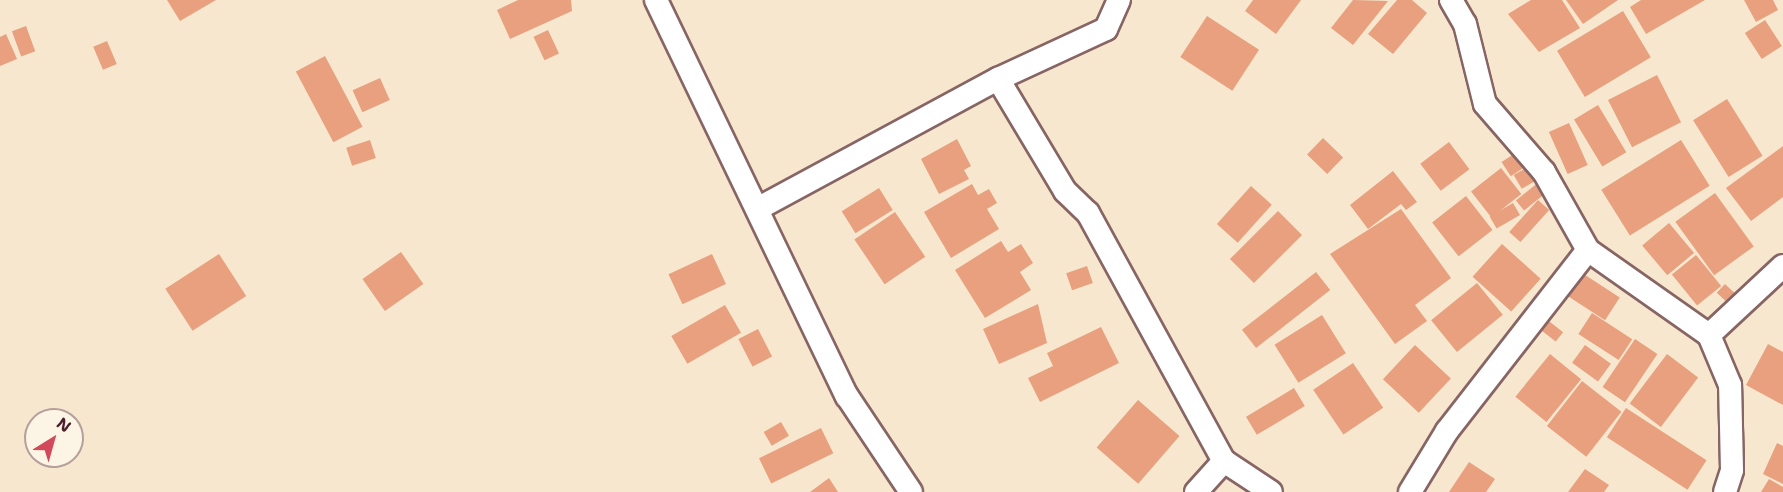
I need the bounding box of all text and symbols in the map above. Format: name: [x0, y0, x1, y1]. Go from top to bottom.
north arrow: [24, 408, 84, 468]
text: N: [53, 413, 75, 437]

